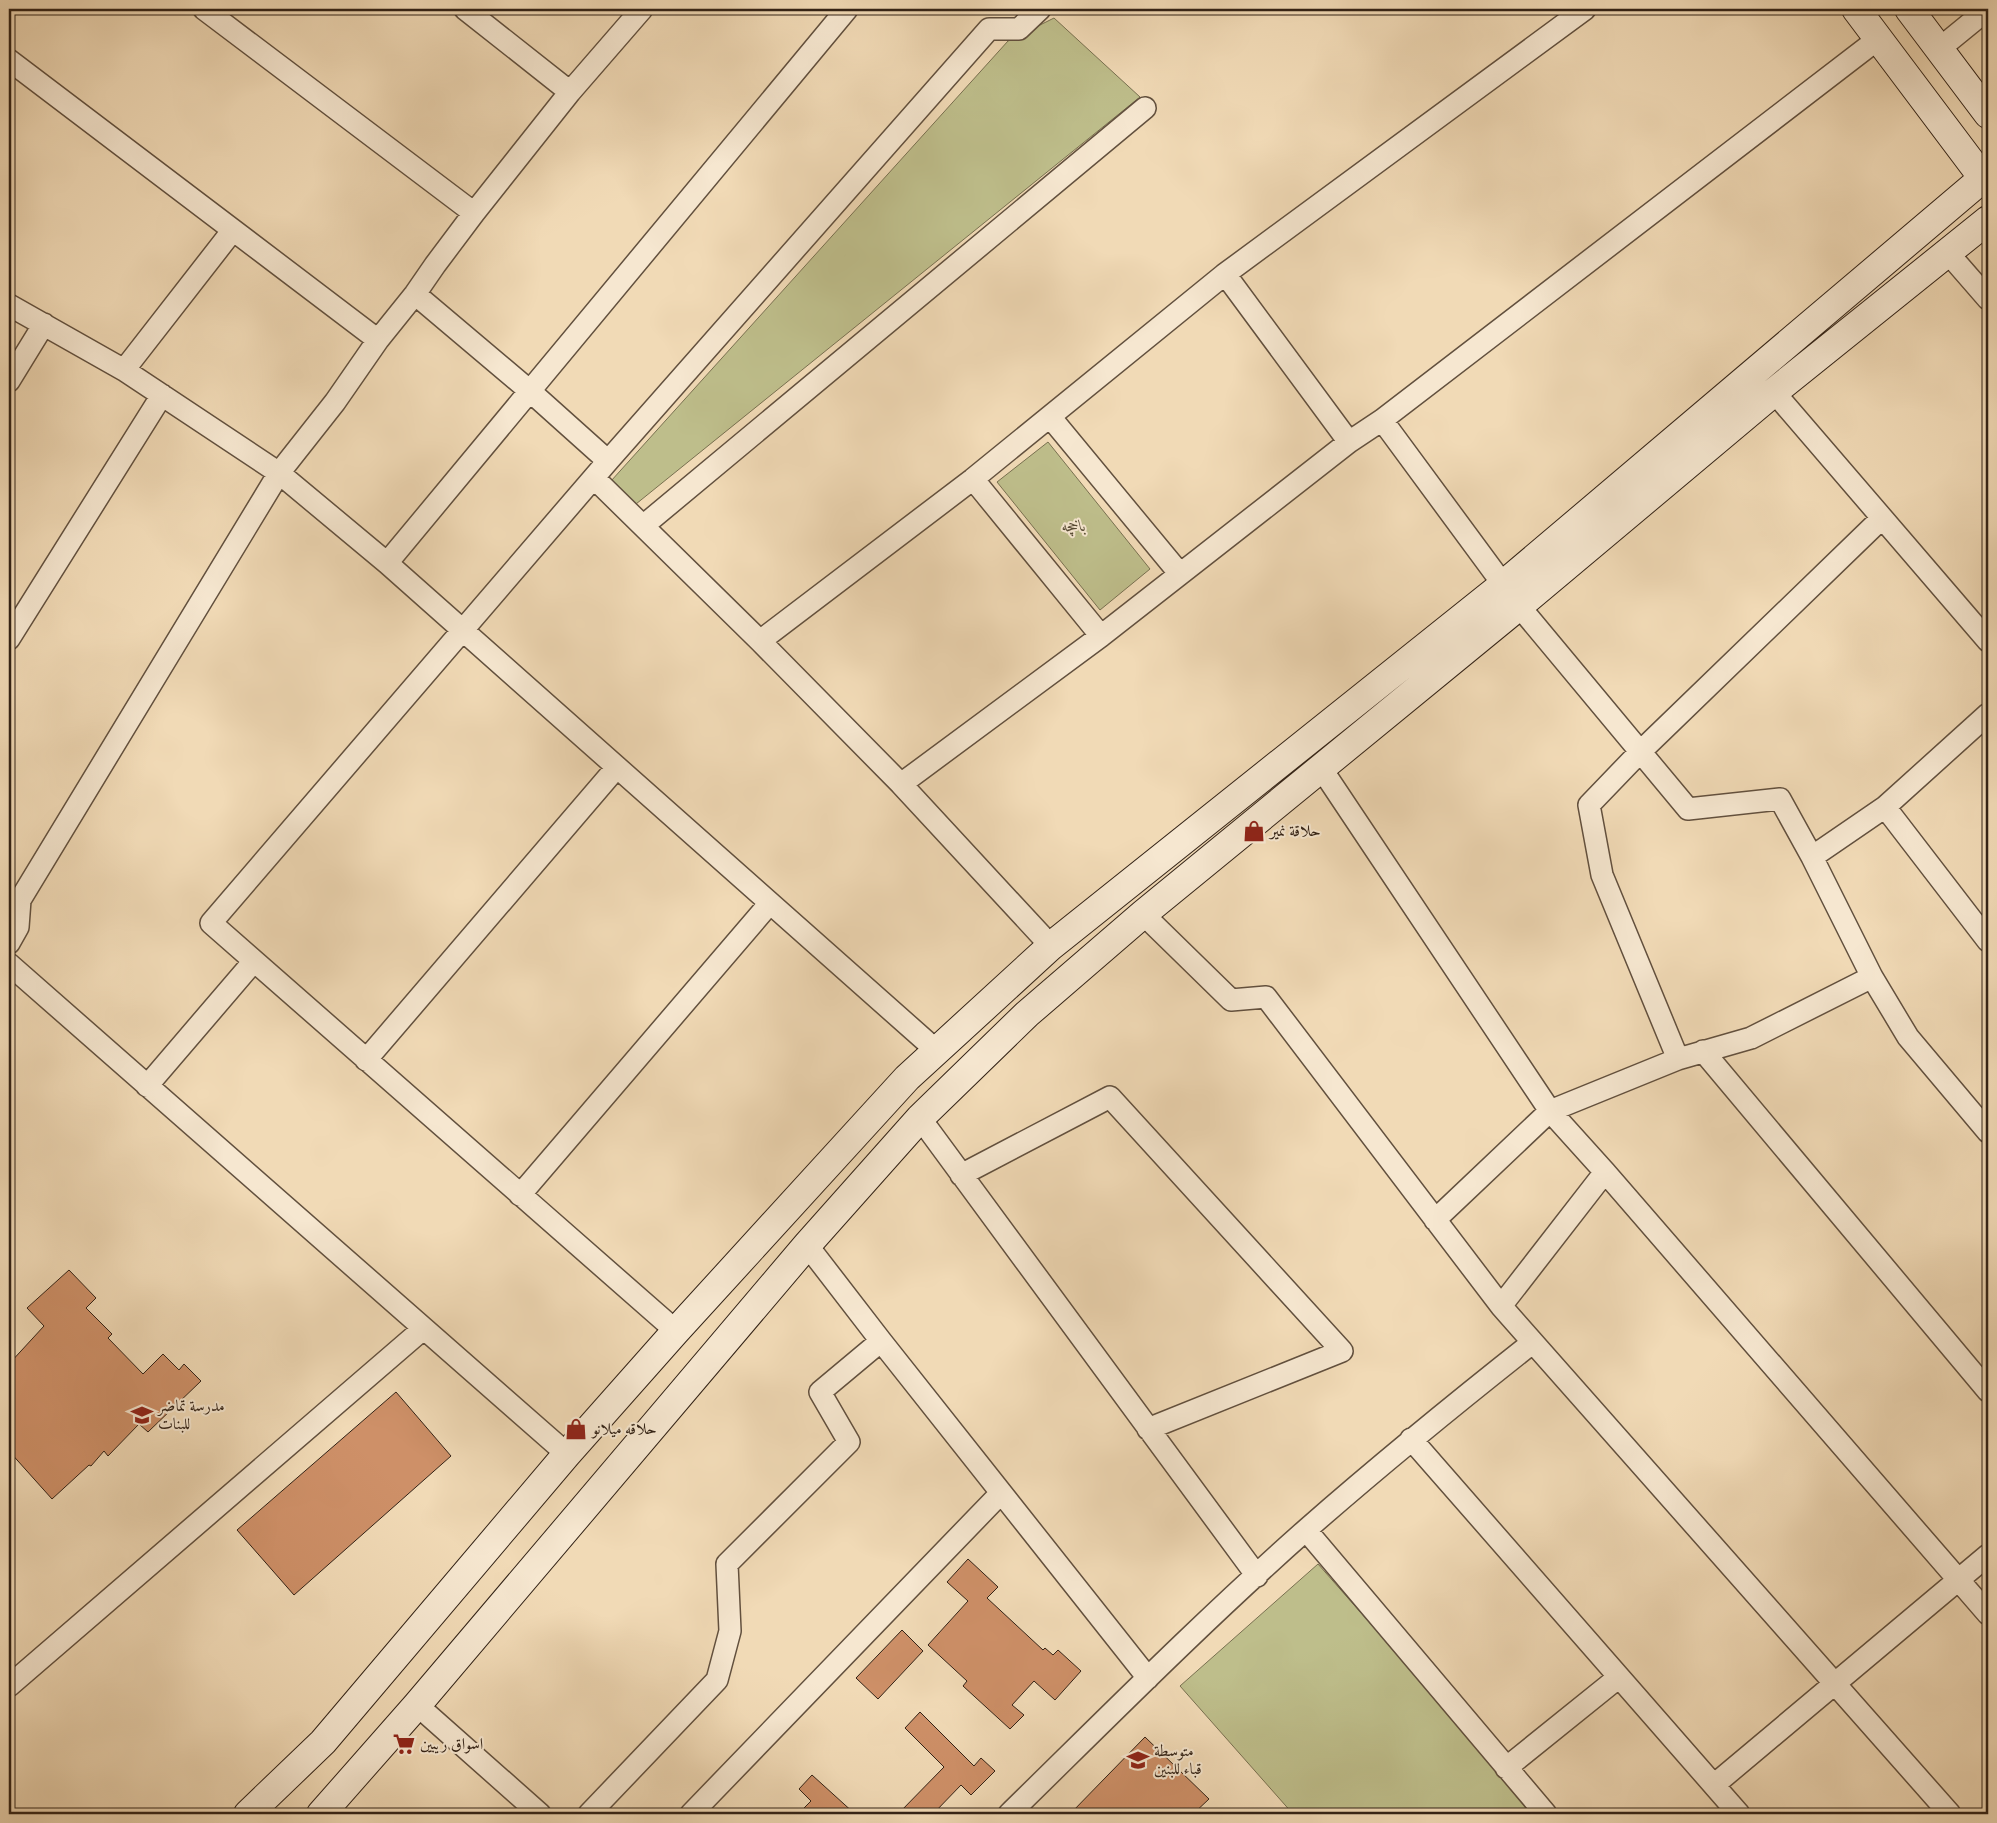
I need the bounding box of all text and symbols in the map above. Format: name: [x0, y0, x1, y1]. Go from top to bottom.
park label: باخچە: [1062, 516, 1086, 537]
shop icon: حلاقة نمير: [1241, 818, 1267, 844]
place label: حلاقة نمير: [1268, 821, 1321, 841]
place label: مدرسة تماضر للبنات: [156, 1396, 225, 1434]
school or university icon: مدرسة تماضر للبنات: [129, 1402, 155, 1428]
shop icon: حلاقه ميلانو: [563, 1416, 589, 1442]
place label: حلاقه ميلانو: [590, 1419, 657, 1439]
supermarket icon: اسواق ريبين: [391, 1731, 417, 1757]
place label: اسواق ريبين: [420, 1734, 483, 1754]
place label: متوسطة قباء للبنين: [1154, 1741, 1202, 1779]
school or university icon: متوسطة قباء للبنين: [1125, 1747, 1151, 1773]

